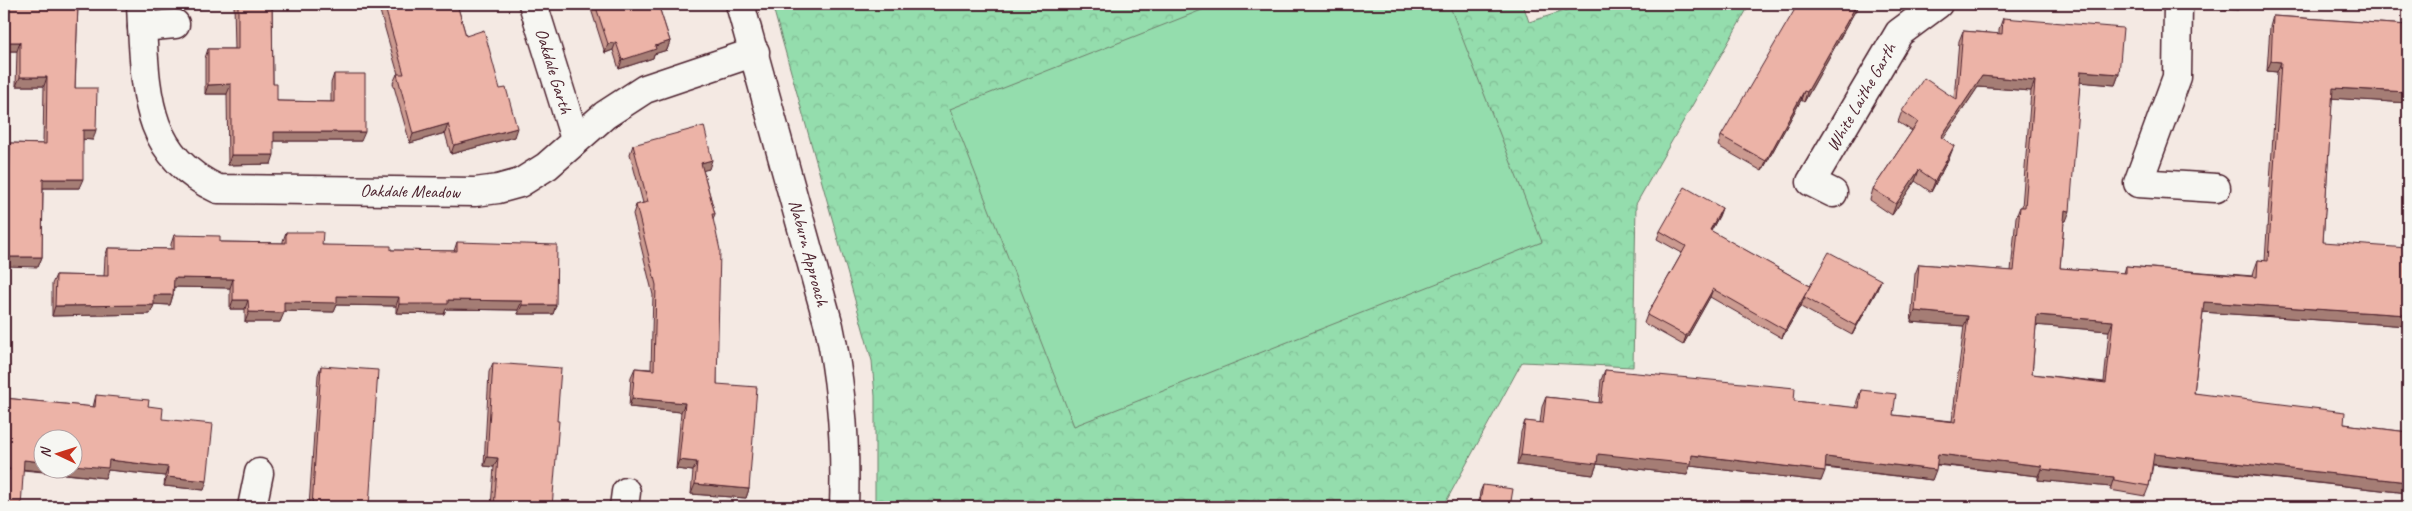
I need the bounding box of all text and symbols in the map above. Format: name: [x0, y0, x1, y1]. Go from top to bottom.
street label: Oakdale Garth: [531, 26, 578, 117]
street label: White Laithe Garth: [1821, 38, 1902, 155]
street label: Oakdale Meadow: [360, 179, 462, 203]
street label: Naburn Approach: [784, 197, 834, 309]
north arrow: [32, 428, 82, 478]
text: N: [37, 446, 54, 458]

